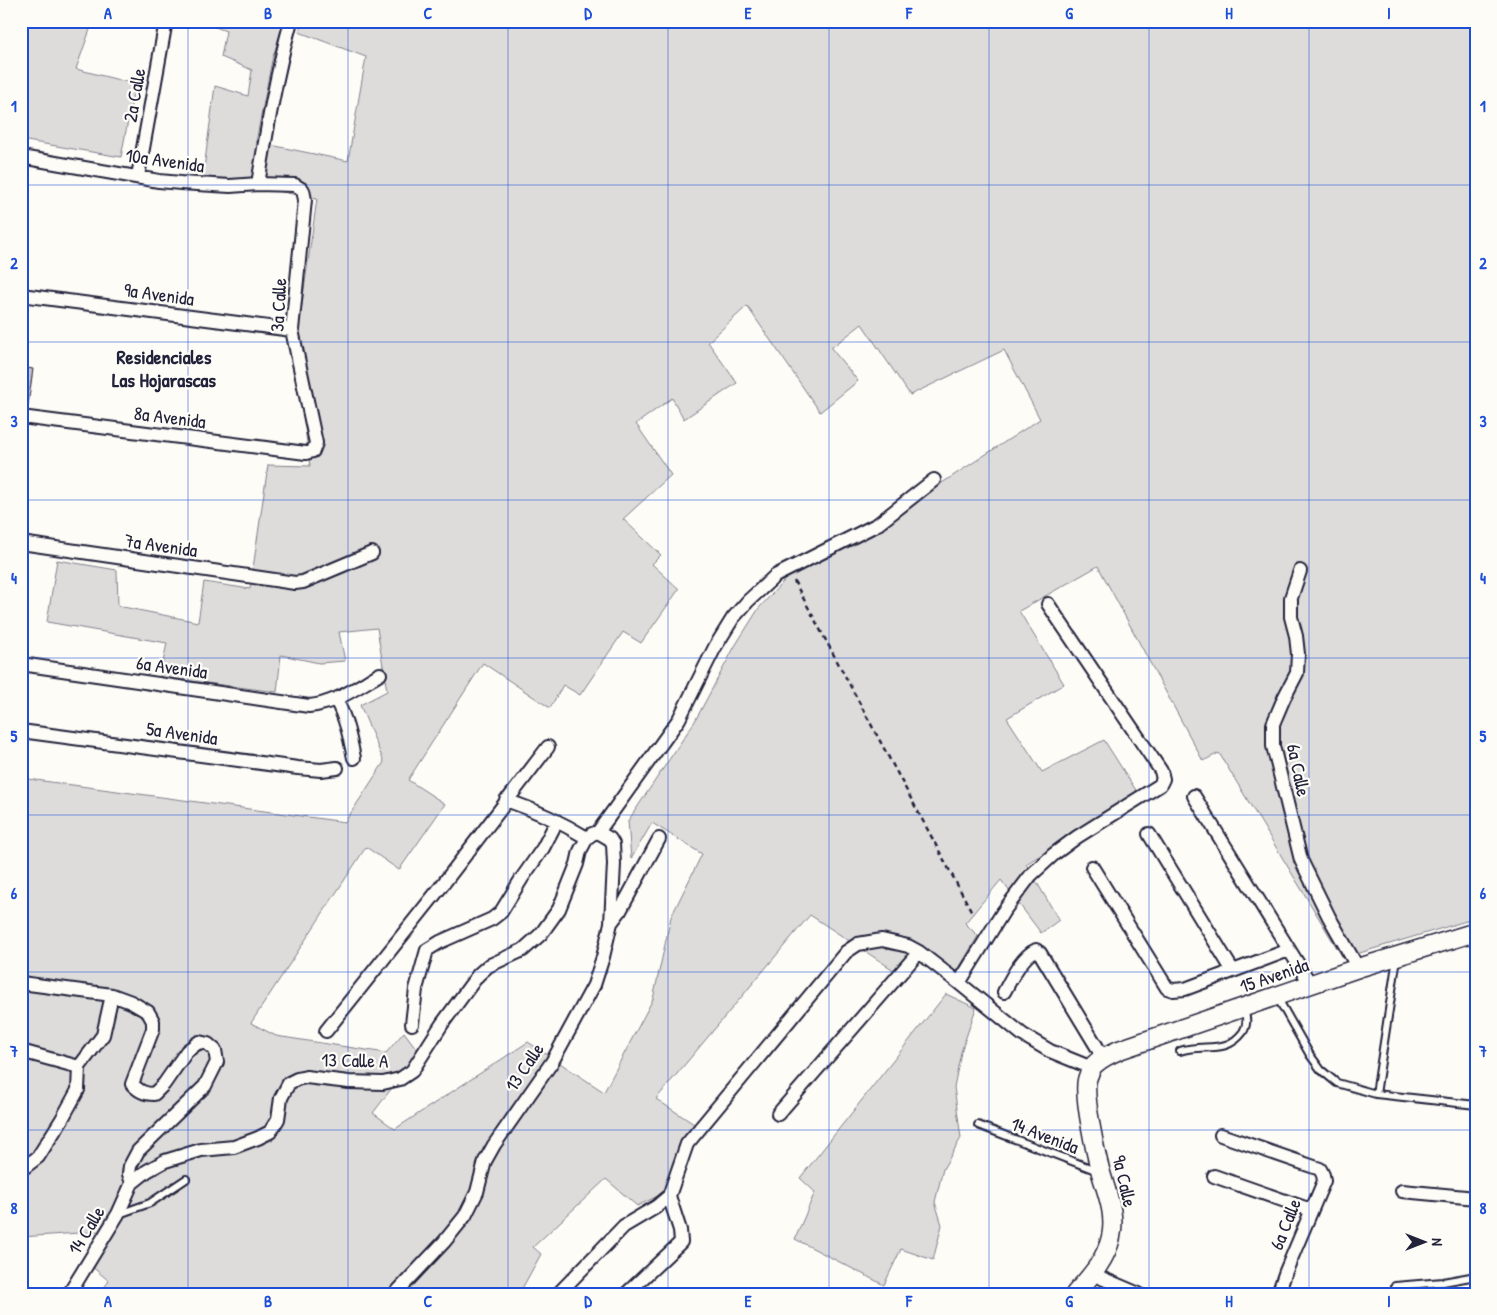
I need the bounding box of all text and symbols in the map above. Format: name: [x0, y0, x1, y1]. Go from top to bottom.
text: A: [104, 2, 112, 24]
text: B: [264, 2, 272, 24]
text: C: [424, 2, 433, 24]
text: D: [584, 2, 592, 24]
text: E: [744, 2, 752, 24]
text: F: [905, 2, 913, 24]
text: G: [1065, 2, 1073, 24]
text: H: [1225, 2, 1233, 24]
text: I: [1387, 2, 1391, 24]
street label: 2a Calle: [116, 66, 152, 124]
text: 1: [11, 95, 17, 117]
text: 1: [1480, 95, 1486, 117]
street label: 10a Avenida: [124, 142, 207, 178]
text: 2: [10, 252, 18, 274]
text: 2: [1479, 252, 1487, 274]
street label: 9a Avenida: [122, 276, 196, 312]
street label: 3a Calle: [264, 277, 292, 333]
district label: Residenciales Las Hojarascas: [112, 343, 216, 393]
street label: 8a Avenida: [133, 400, 208, 434]
text: 3: [10, 410, 18, 432]
text: 3: [1479, 410, 1487, 432]
street label: 7a Avenida: [123, 527, 200, 563]
text: 4: [11, 567, 17, 589]
text: 4: [1480, 567, 1486, 589]
street label: 6a Avenida: [135, 649, 210, 685]
street label: 5a Avenida: [145, 715, 220, 751]
text: 5: [11, 725, 18, 747]
text: 5: [1480, 725, 1487, 747]
street label: 6a Calle: [1281, 741, 1317, 799]
text: 6: [11, 882, 18, 904]
text: 6: [1480, 882, 1487, 904]
street label: 15 Avenida: [1236, 951, 1313, 999]
street label: 13 Calle: [498, 1037, 550, 1096]
text: 7: [9, 1040, 18, 1062]
text: 7: [1478, 1040, 1487, 1062]
street label: 13 Calle A: [321, 1046, 389, 1074]
street label: 14 Avenida: [1007, 1110, 1083, 1160]
street label: 9a Calle: [1106, 1153, 1144, 1210]
street label: 6a Calle: [1263, 1194, 1307, 1253]
text: 8: [11, 1197, 18, 1219]
text: 8: [1480, 1197, 1487, 1219]
street label: 14 Calle: [61, 1201, 111, 1259]
north arrow: [1400, 1218, 1450, 1268]
text: N: [1428, 1238, 1447, 1246]
text: A: [104, 1290, 112, 1312]
text: B: [264, 1290, 272, 1312]
text: C: [424, 1290, 433, 1312]
text: D: [584, 1290, 592, 1312]
text: E: [744, 1290, 752, 1312]
text: F: [905, 1290, 913, 1312]
text: G: [1065, 1290, 1073, 1312]
text: H: [1225, 1290, 1233, 1312]
text: I: [1387, 1290, 1391, 1312]

